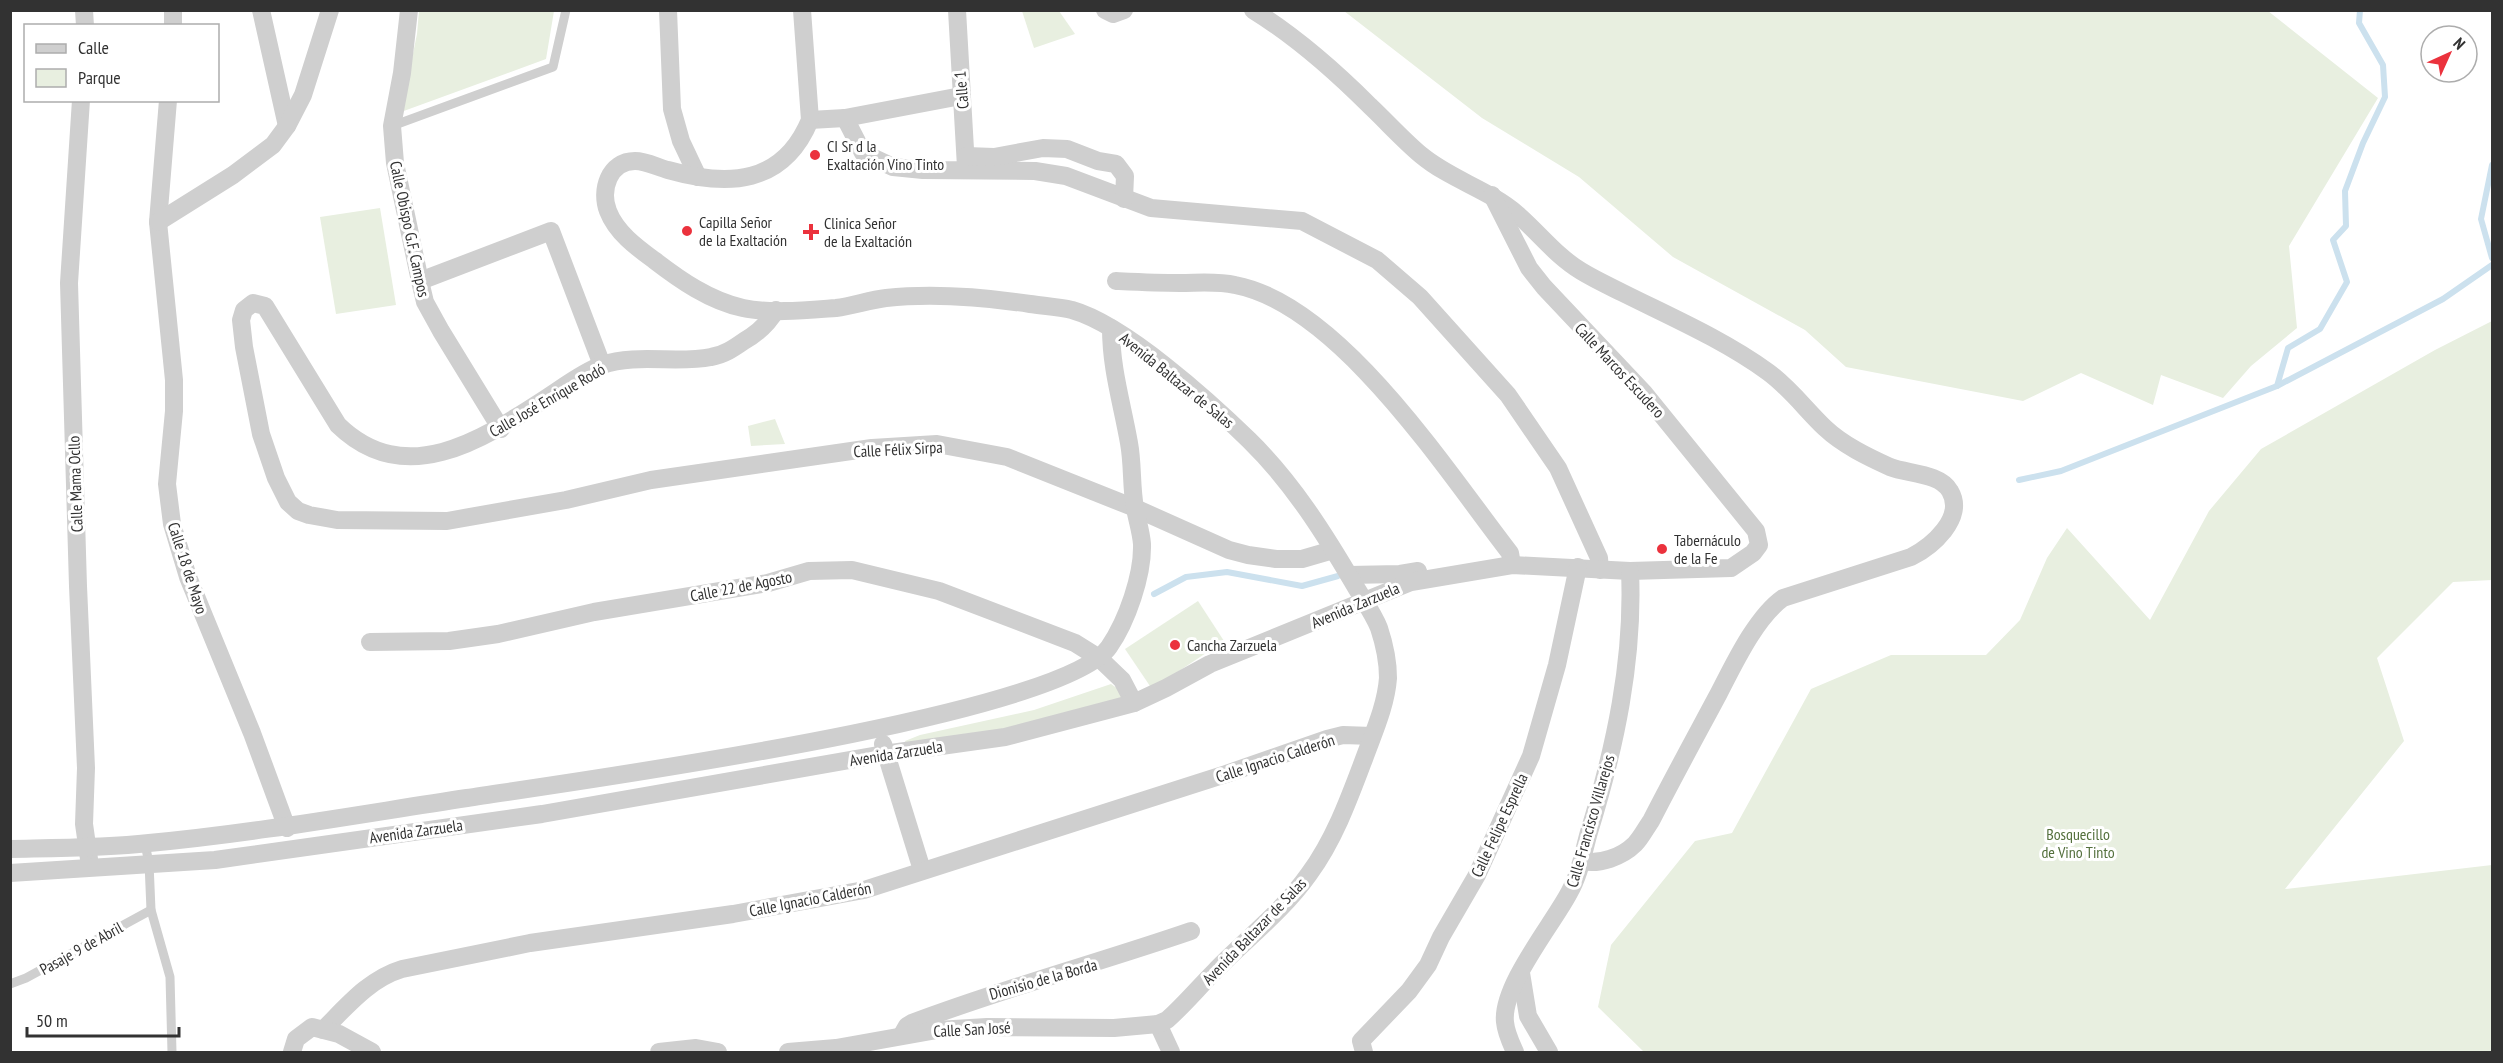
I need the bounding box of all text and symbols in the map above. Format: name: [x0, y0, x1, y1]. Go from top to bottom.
legend: [24, 24, 219, 102]
north arrow: [2419, 24, 2479, 84]
text: N: [2449, 33, 2470, 54]
text: Calle: [78, 36, 109, 59]
text: Parque: [78, 66, 121, 89]
street label: Calle 1: [949, 70, 973, 110]
place label: CI Sr d la Exaltación Vino Tinto: [827, 136, 944, 174]
marker: CI Sr d la Exaltación Vino Tinto: [808, 148, 822, 162]
street label: Calle Obispo G.F. Campos: [386, 159, 434, 299]
place label: Capilla Señor de la Exaltación: [699, 212, 787, 250]
place label: Clinica Señor de la Exaltación: [824, 213, 912, 251]
marker: Clinica Señor de la Exaltación: [802, 223, 820, 241]
marker: Capilla Señor de la Exaltación: [680, 224, 694, 238]
street label: Calle Marcos Escudero: [1571, 318, 1669, 422]
street label: Avenida Baltazar de Salas: [1116, 328, 1238, 432]
street label: Calle José Enrique Rodó: [485, 359, 609, 441]
street label: Calle Mama Ocllo: [63, 435, 87, 533]
street label: Calle Félix Sirpa: [853, 437, 943, 461]
street label: Calle 18 de Mayo: [164, 520, 212, 616]
place label: Tabernáculo de la Fe: [1674, 530, 1741, 568]
marker: Tabernáculo de la Fe: [1655, 542, 1669, 556]
street label: Calle 22 de Agosto: [688, 566, 794, 606]
street label: Avenida Zarzuela: [1308, 577, 1402, 633]
place label: Cancha Zarzuela: [1187, 635, 1277, 655]
marker: Cancha Zarzuela: [1168, 638, 1182, 652]
street label: Calle Ignacio Calderón: [1213, 729, 1337, 787]
street label: Avenida Zarzuela: [848, 736, 944, 770]
street label: Calle Francisco Villarejos: [1562, 752, 1618, 890]
street label: Calle Felipe Esprella: [1466, 770, 1532, 880]
street label: Avenida Zarzuela: [368, 815, 464, 847]
park label: Bosquecillo de Vino Tinto: [2041, 824, 2115, 862]
street label: Avenida Baltazar de Salas: [1198, 873, 1310, 989]
street label: Calle Ignacio Calderón: [747, 877, 873, 921]
street label: Pasaje 9 de Abril: [36, 917, 126, 979]
street label: Dionisio de la Borda: [987, 954, 1099, 1004]
scale bar: [27, 1000, 178, 1038]
text: 50 m: [36, 1009, 68, 1032]
street label: Calle San José: [933, 1017, 1011, 1041]

